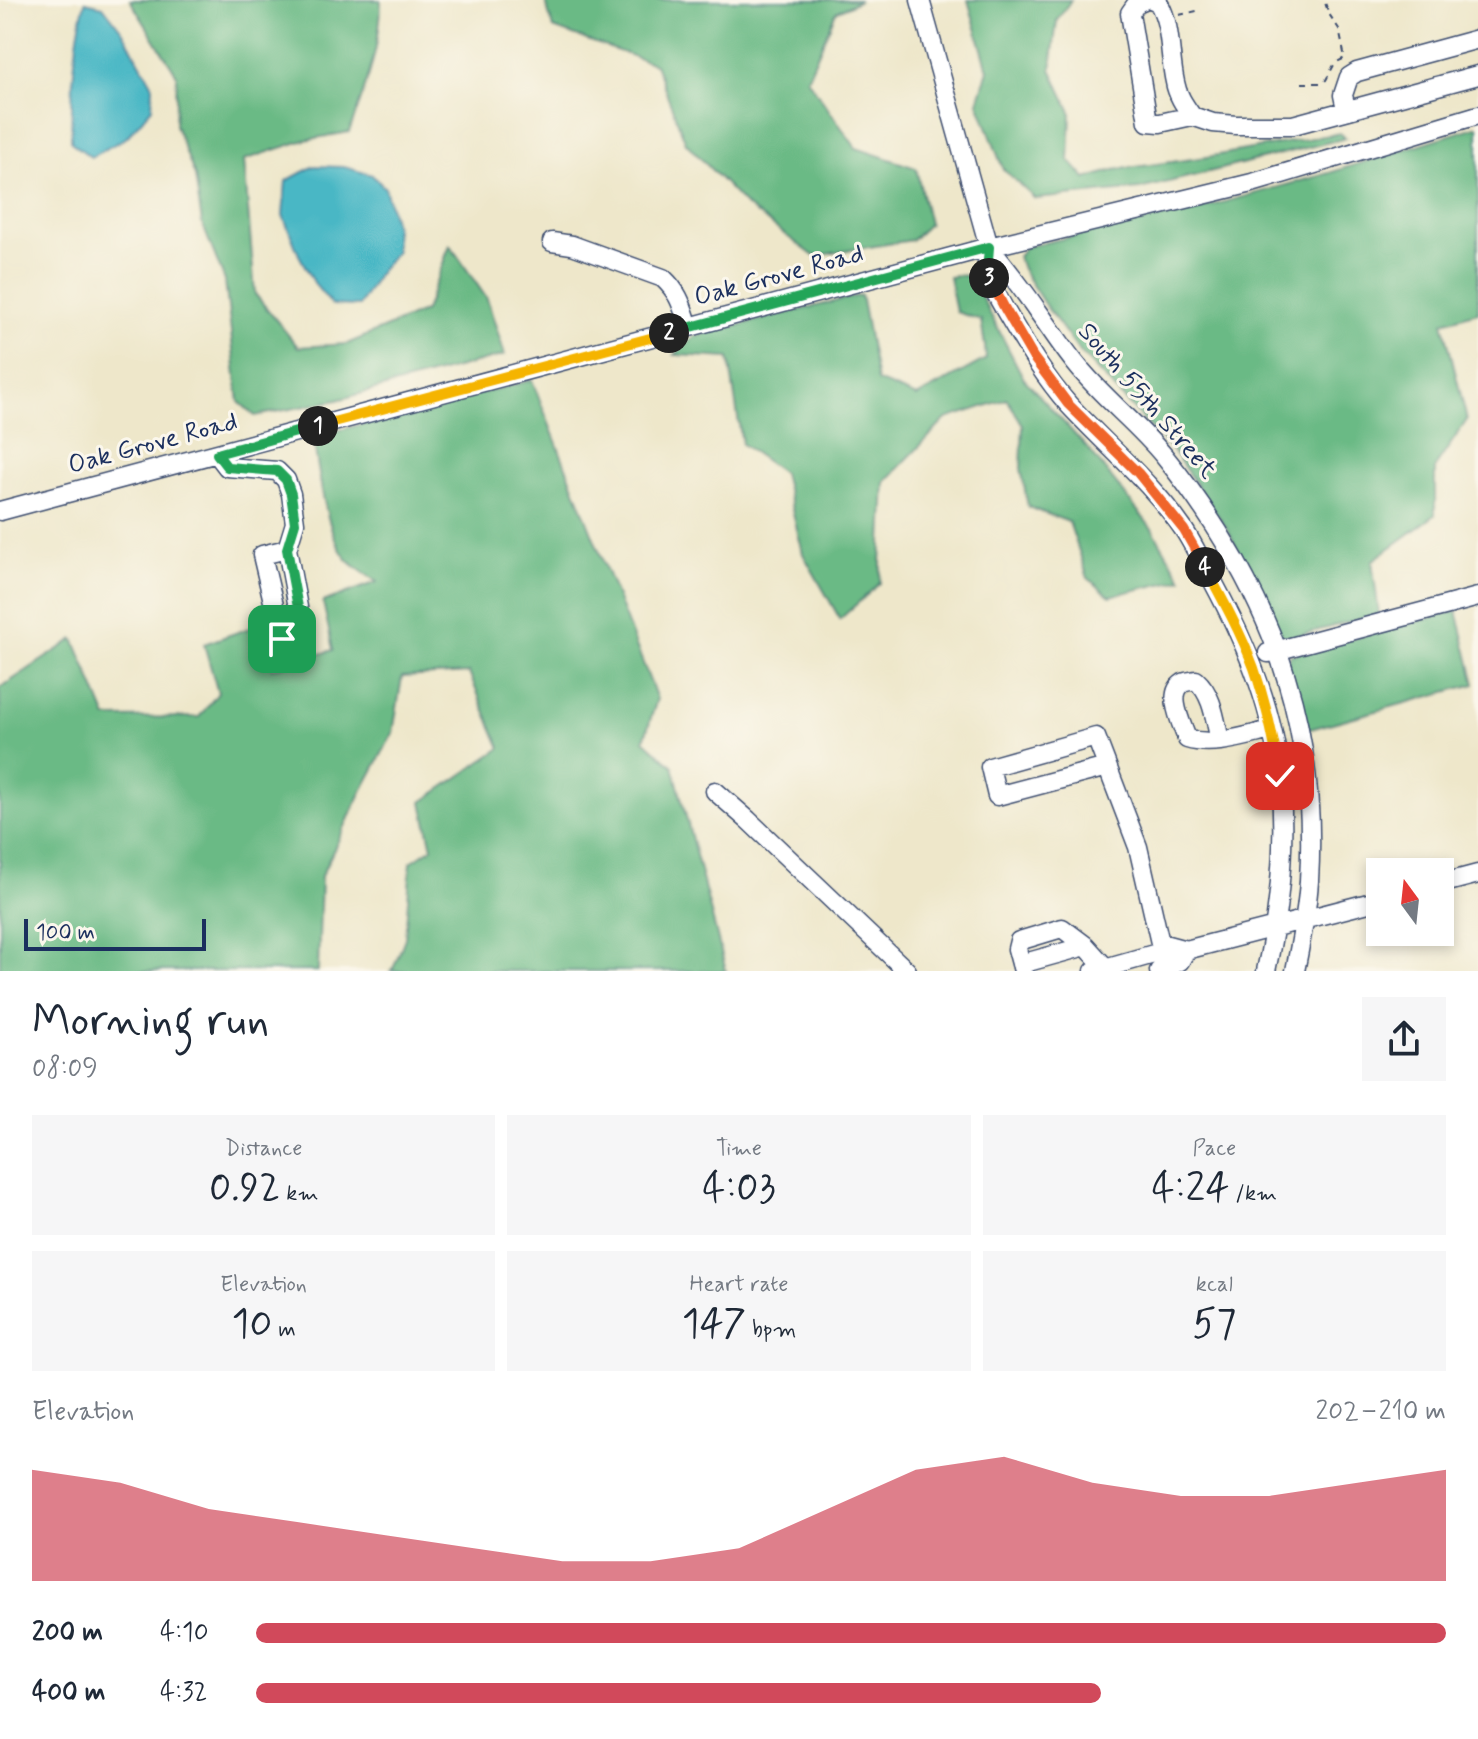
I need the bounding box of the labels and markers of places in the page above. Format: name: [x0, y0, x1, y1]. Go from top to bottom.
pin: 3: [969, 258, 1009, 298]
pin: 2: [649, 313, 689, 353]
pin: 1: [298, 406, 338, 446]
pin: 4: [1185, 547, 1225, 587]
pin: [248, 605, 316, 673]
pin: [1246, 742, 1314, 810]

